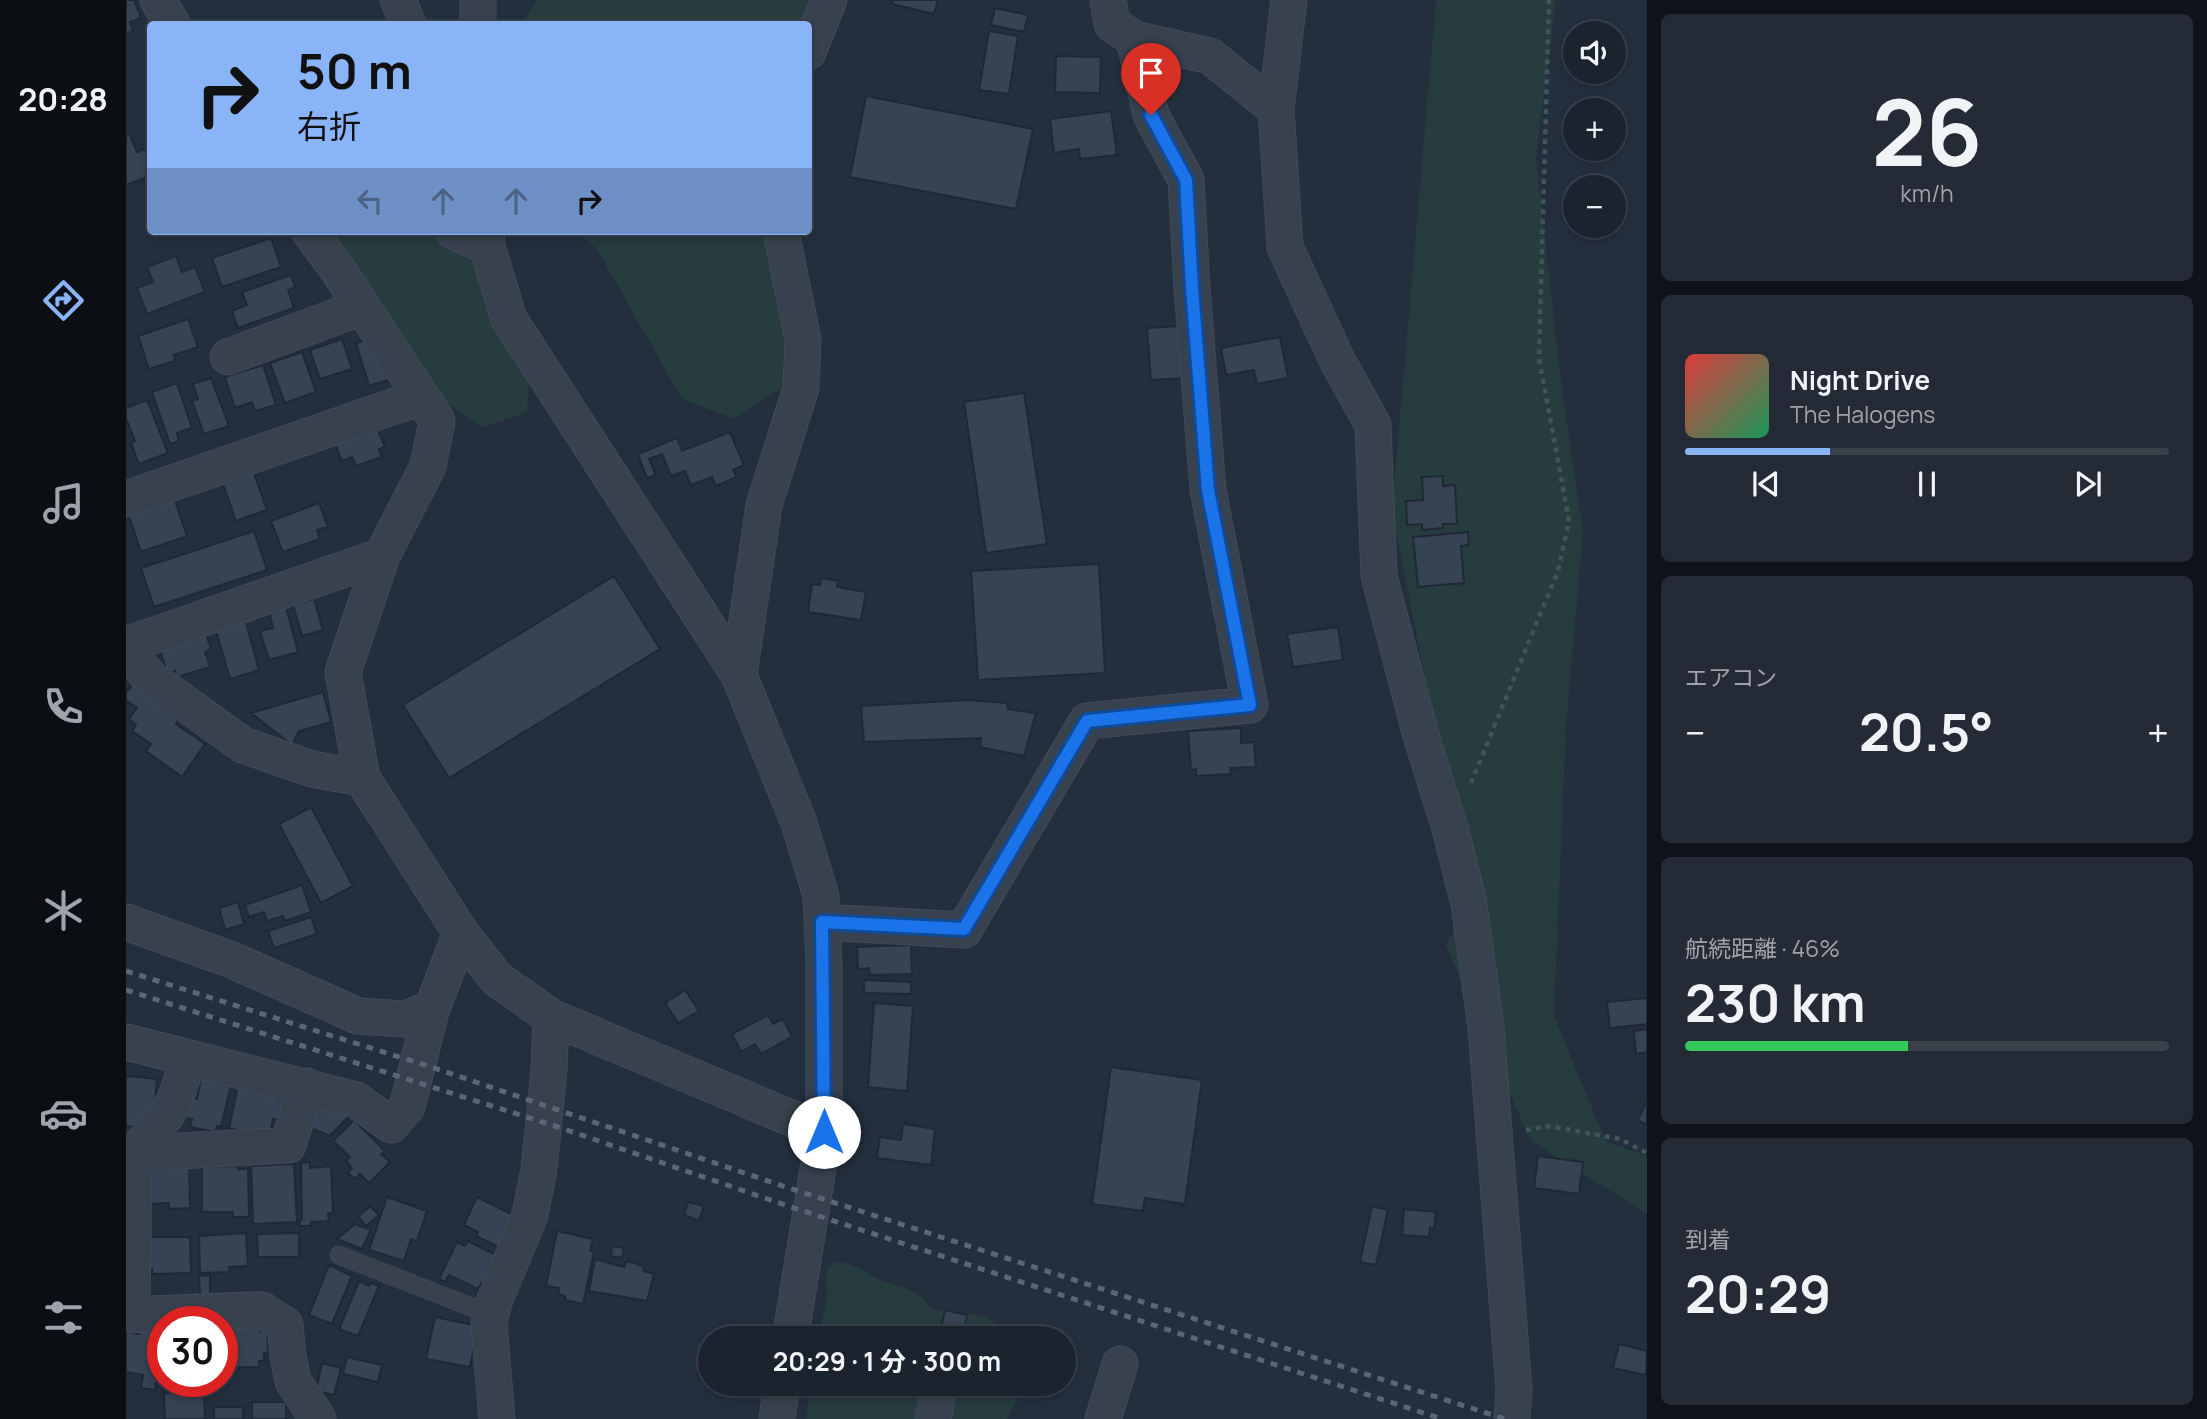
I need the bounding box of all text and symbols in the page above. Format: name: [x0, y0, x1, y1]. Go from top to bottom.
map controls: [1563, 21, 1626, 238]
button: sound: [1563, 21, 1626, 84]
text: 50 m: [297, 37, 412, 104]
pin: [1121, 43, 1181, 115]
icon: right: [182, 49, 273, 140]
icon: arrive: [1132, 54, 1170, 92]
text: 26: [1872, 69, 1982, 193]
text: 20:28: [18, 77, 108, 121]
button: +: [1563, 98, 1626, 161]
text: 右折: [297, 104, 361, 148]
button: −: [1563, 175, 1626, 238]
text: km/h: [1900, 177, 1954, 209]
icon: left: [351, 182, 389, 220]
icon: ahead: [424, 182, 462, 220]
icon: ahead: [497, 182, 535, 220]
icon: right: [570, 182, 608, 220]
icon: directions: [39, 276, 88, 325]
text: Night Drive: [1790, 362, 1930, 398]
text: The Halogens: [1790, 398, 1935, 430]
icon: previous: [1747, 465, 1785, 503]
icon: pause: [1908, 465, 1946, 503]
icon: next: [2069, 465, 2107, 503]
icon: music: [39, 479, 88, 528]
text: エアコン: [1685, 661, 1777, 693]
icon: phone: [39, 682, 88, 731]
text: 20.5°: [1859, 696, 1994, 767]
text: −: [1685, 706, 1706, 758]
text: +: [2147, 706, 2169, 758]
icon: climate: [39, 886, 88, 935]
text: 航続距離 · 46%: [1685, 932, 1840, 964]
text: 230 km: [1685, 967, 1866, 1038]
icon: car: [39, 1089, 88, 1138]
position arrow: [787, 1095, 861, 1169]
text: 到着: [1685, 1223, 1731, 1255]
text: 20:29: [1685, 1258, 1831, 1329]
icon: filters: [39, 1293, 88, 1342]
speed limit sign: 30: [147, 1306, 238, 1397]
text: 20:29 · 1 分 · 300 m: [773, 1343, 1001, 1379]

